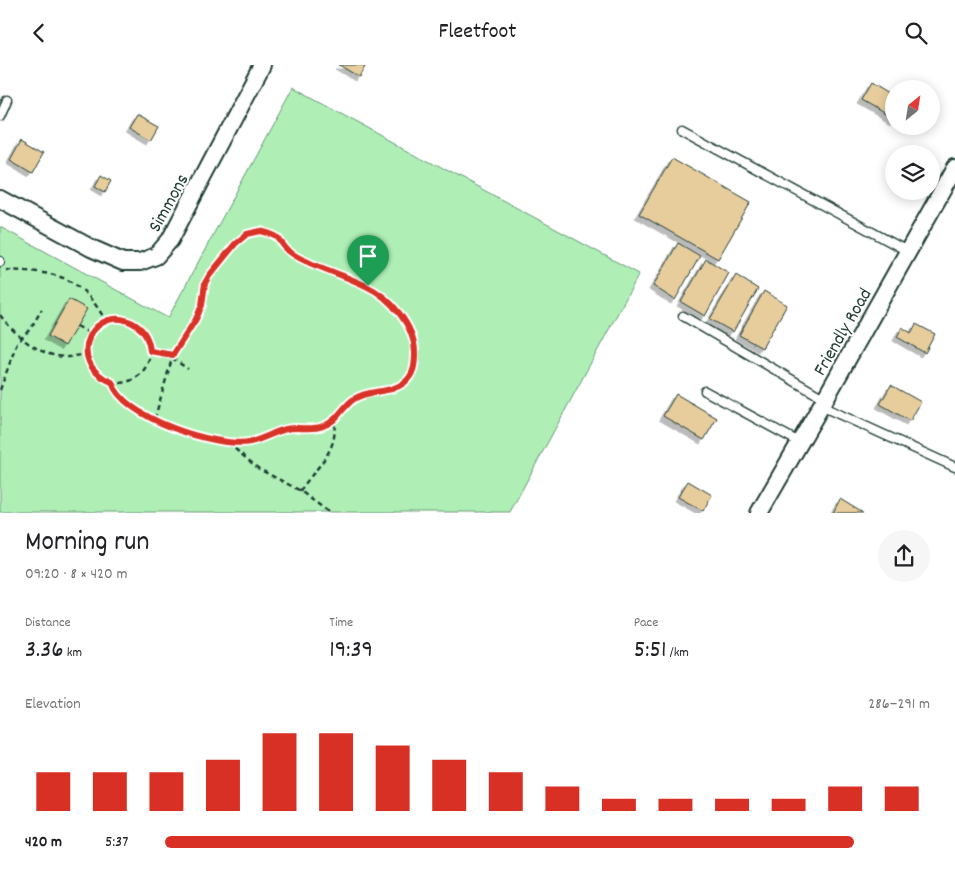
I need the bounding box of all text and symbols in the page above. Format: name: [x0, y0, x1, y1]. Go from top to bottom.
text: Fleetfoot: [439, 17, 516, 48]
icon: back: [25, 19, 53, 47]
icon: search: [902, 19, 930, 47]
north arrow: [885, 80, 940, 135]
map controls: [885, 80, 940, 200]
button: layers: [885, 145, 940, 200]
street label: Simmons: [143, 170, 197, 238]
pin: [347, 235, 389, 286]
icon: arrive: [354, 242, 382, 270]
street label: Friendly Road: [808, 284, 880, 382]
text: Morning run: [25, 524, 149, 564]
button: share: [878, 530, 930, 582]
text: 09:20 · 8 × 420 m: [25, 563, 127, 586]
text: Distance: [25, 613, 71, 633]
text: Time: [329, 613, 353, 633]
text: Pace: [634, 613, 658, 633]
text: 3.36: [25, 633, 64, 669]
text: 19:39: [329, 633, 373, 669]
text: 5:51: [634, 633, 666, 669]
text: km: [64, 643, 82, 663]
text: /km: [666, 643, 689, 663]
text: Elevation: [25, 693, 81, 716]
text: 286–291 m: [868, 693, 930, 716]
text: 420 m: [25, 831, 62, 854]
text: 5:37: [105, 831, 128, 854]

